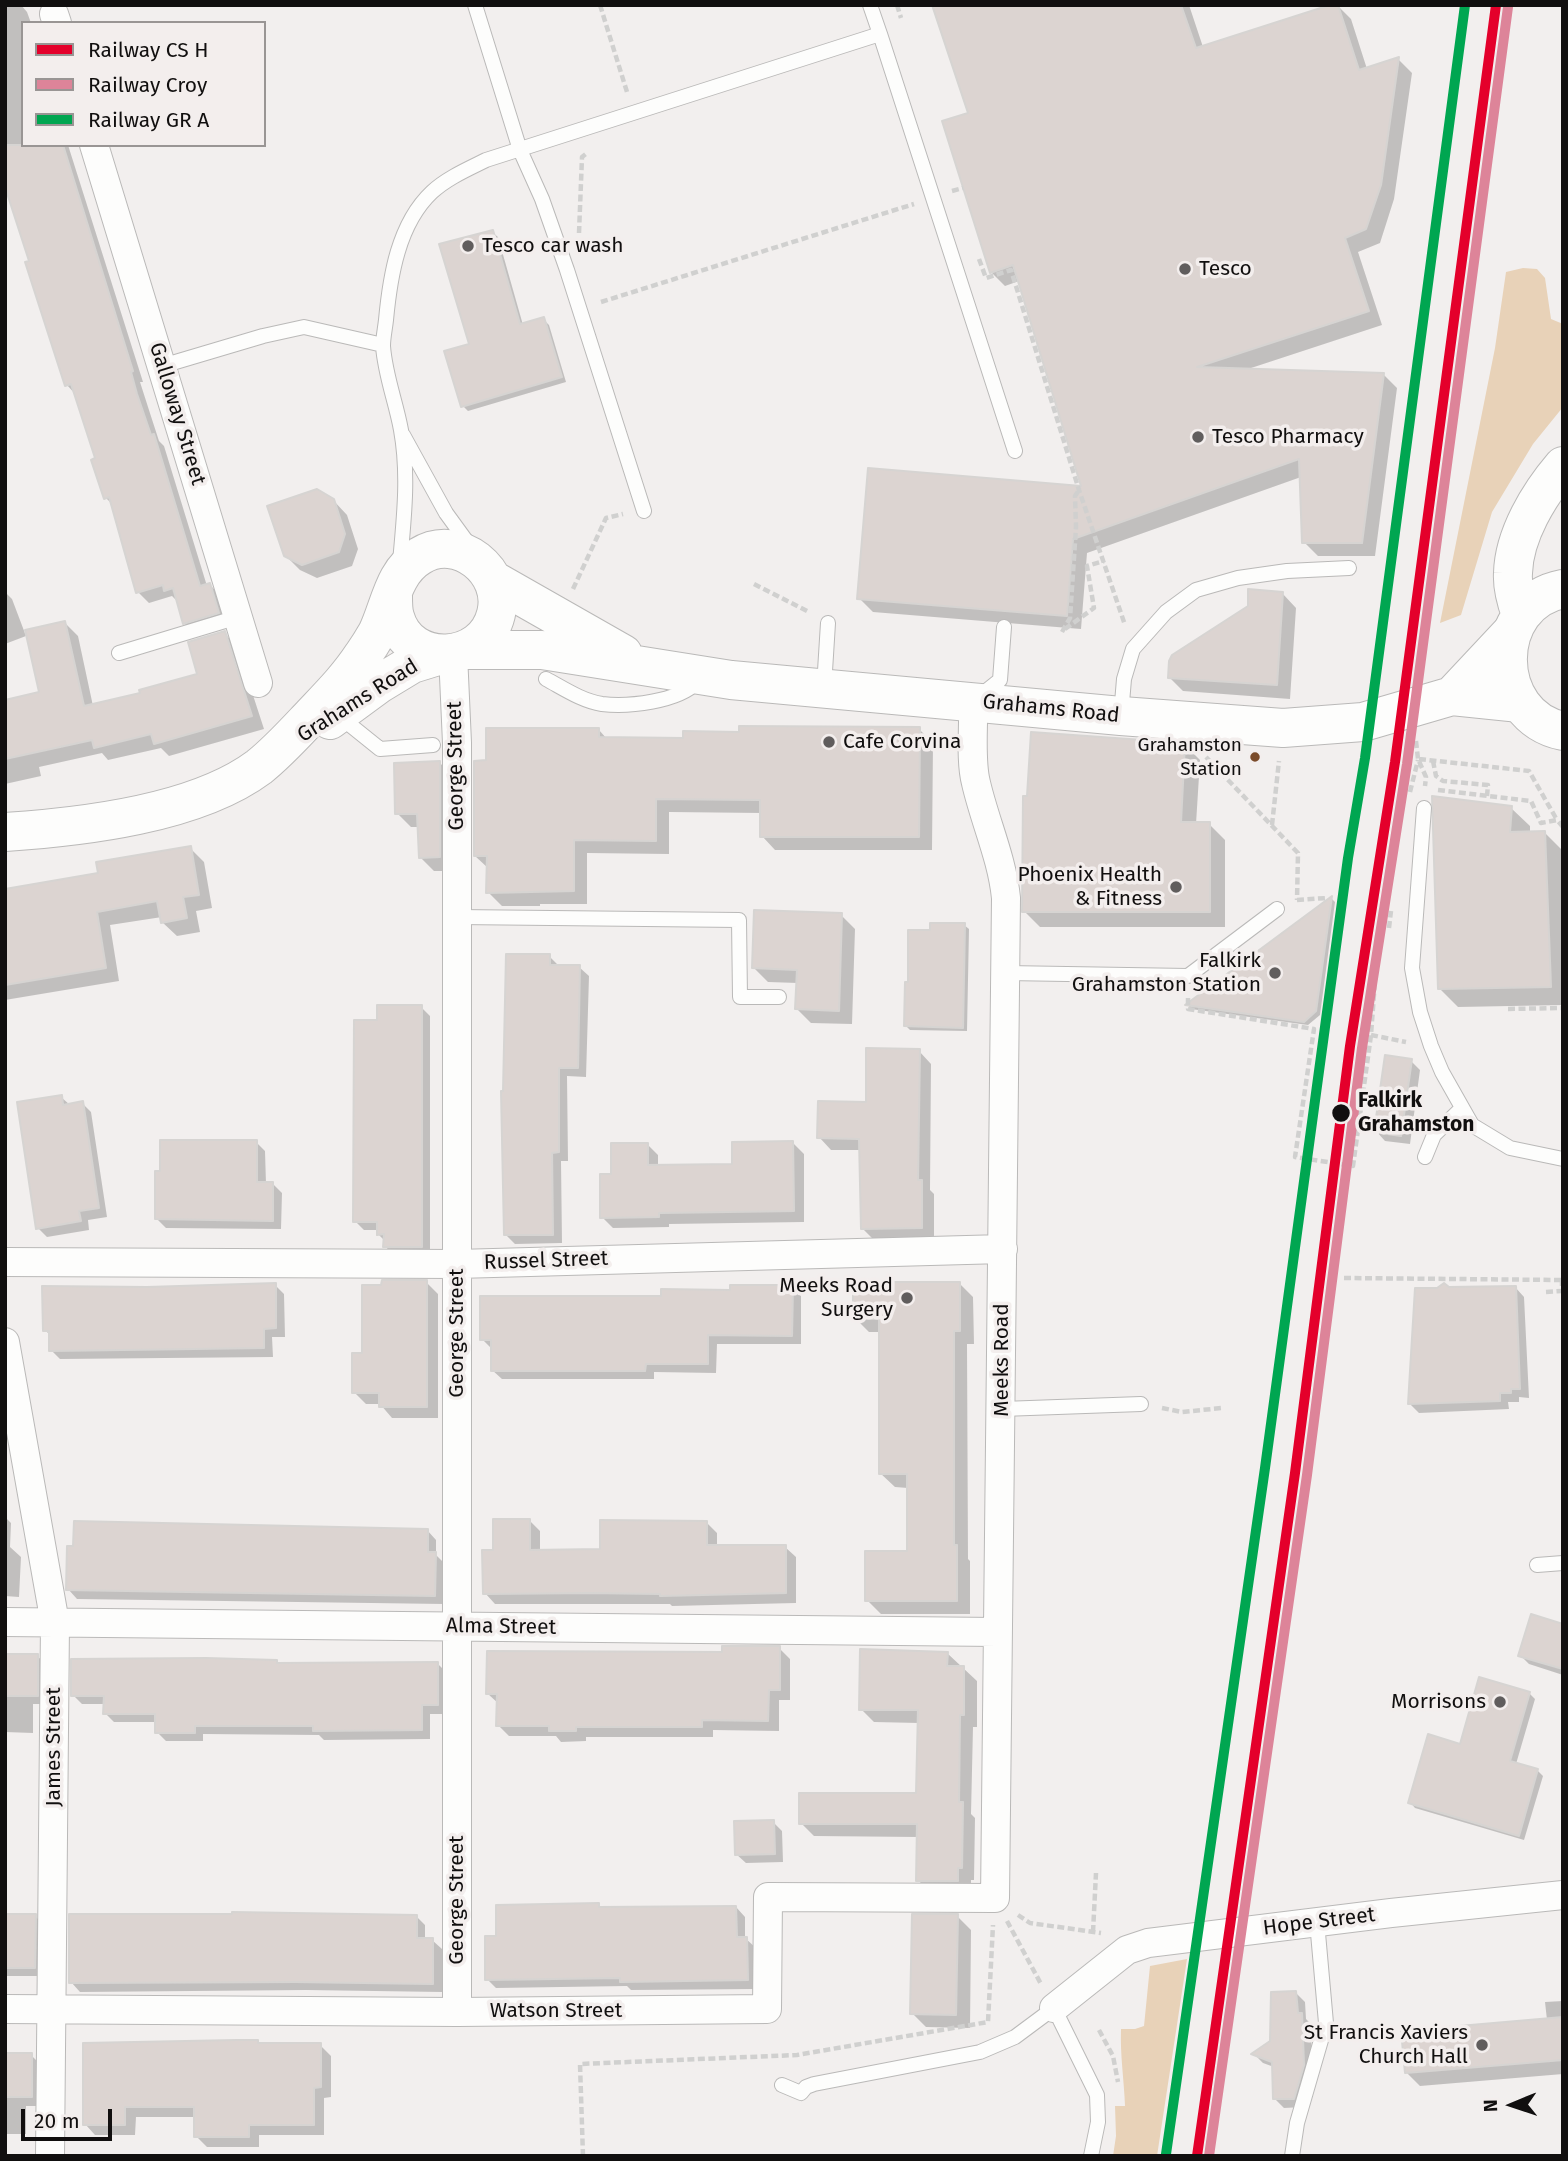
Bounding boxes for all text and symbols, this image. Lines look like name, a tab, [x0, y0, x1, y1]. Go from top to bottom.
legend	[21, 21, 266, 147]
text: Railway CS H	[88, 37, 209, 63]
text: Railway Croy	[88, 72, 207, 98]
text: Railway GR A	[88, 107, 209, 133]
place label: Tesco car wash	[482, 233, 623, 259]
marker: Tesco car wash	[460, 238, 476, 254]
place label: Tesco	[1199, 256, 1252, 282]
marker: Tesco	[1177, 261, 1193, 277]
street label: Galloway Street	[143, 340, 211, 488]
place label: Tesco Pharmacy	[1212, 424, 1364, 450]
marker: Tesco Pharmacy	[1190, 429, 1206, 445]
street label: Grahams Road	[293, 654, 423, 748]
street label: Grahams Road	[981, 689, 1121, 729]
street label: George Street	[442, 701, 470, 831]
place label: Cafe Corvina	[843, 729, 962, 755]
marker: Cafe Corvina	[821, 734, 837, 750]
place label: Grahamston Station	[1138, 735, 1242, 779]
marker: Grahamston Station	[1248, 750, 1262, 764]
place label: Phoenix Health & Fitness	[1017, 862, 1162, 912]
marker: Phoenix Health & Fitness	[1168, 879, 1184, 895]
place label: Falkirk Grahamston Station	[1072, 948, 1261, 998]
marker: Falkirk Grahamston Station	[1267, 965, 1283, 981]
place label: Falkirk Grahamston	[1358, 1088, 1474, 1138]
marker: Falkirk Grahamston	[1330, 1102, 1352, 1124]
street label: Russel Street	[483, 1246, 609, 1276]
street label: George Street	[444, 1268, 470, 1398]
place label: Meeks Road Surgery	[779, 1273, 893, 1323]
marker: Meeks Road Surgery	[899, 1290, 915, 1306]
street label: Meeks Road	[989, 1303, 1015, 1417]
street label: Alma Street	[446, 1613, 556, 1641]
street label: James Street	[41, 1687, 67, 1807]
place label: Morrisons	[1391, 1689, 1486, 1715]
marker: Morrisons	[1492, 1694, 1508, 1710]
street label: George Street	[444, 1835, 470, 1965]
street label: Hope Street	[1261, 1903, 1377, 1941]
street label: Watson Street	[490, 1998, 622, 2024]
place label: St Francis Xaviers Church Hall	[1304, 2020, 1468, 2070]
marker: St Francis Xaviers Church Hall	[1474, 2037, 1490, 2053]
north arrow	[1477, 2070, 1547, 2140]
scale bar	[24, 2094, 116, 2138]
text: N	[1479, 2099, 1502, 2112]
text: 20 m	[34, 2108, 80, 2134]

